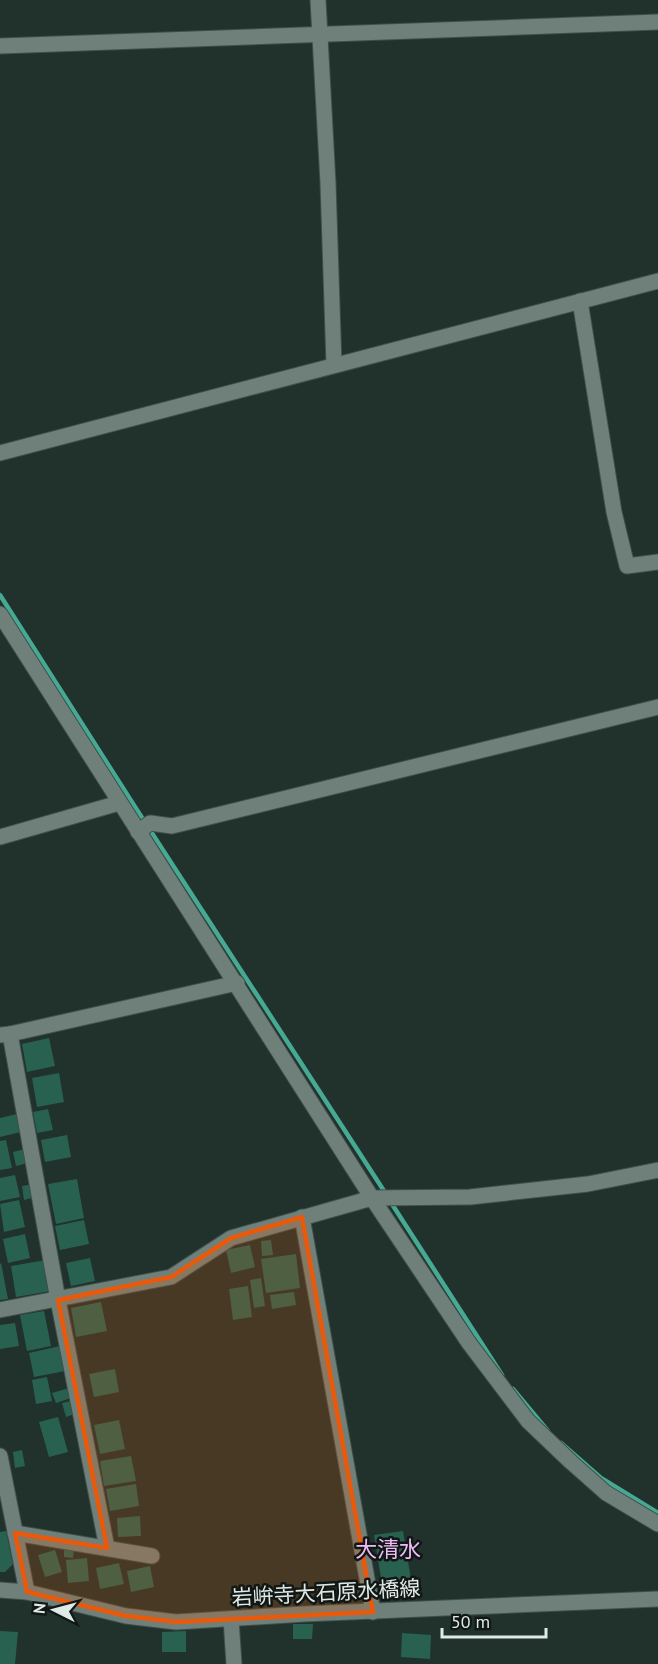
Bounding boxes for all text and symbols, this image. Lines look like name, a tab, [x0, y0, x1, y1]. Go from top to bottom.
district label: 大清水	[355, 1535, 421, 1563]
street label: 岩峅寺大石原水橋線	[231, 1574, 421, 1611]
north arrow	[24, 1580, 84, 1640]
scale bar	[442, 1601, 546, 1639]
text: N	[29, 1602, 50, 1615]
text: 50 m	[451, 1610, 490, 1633]

